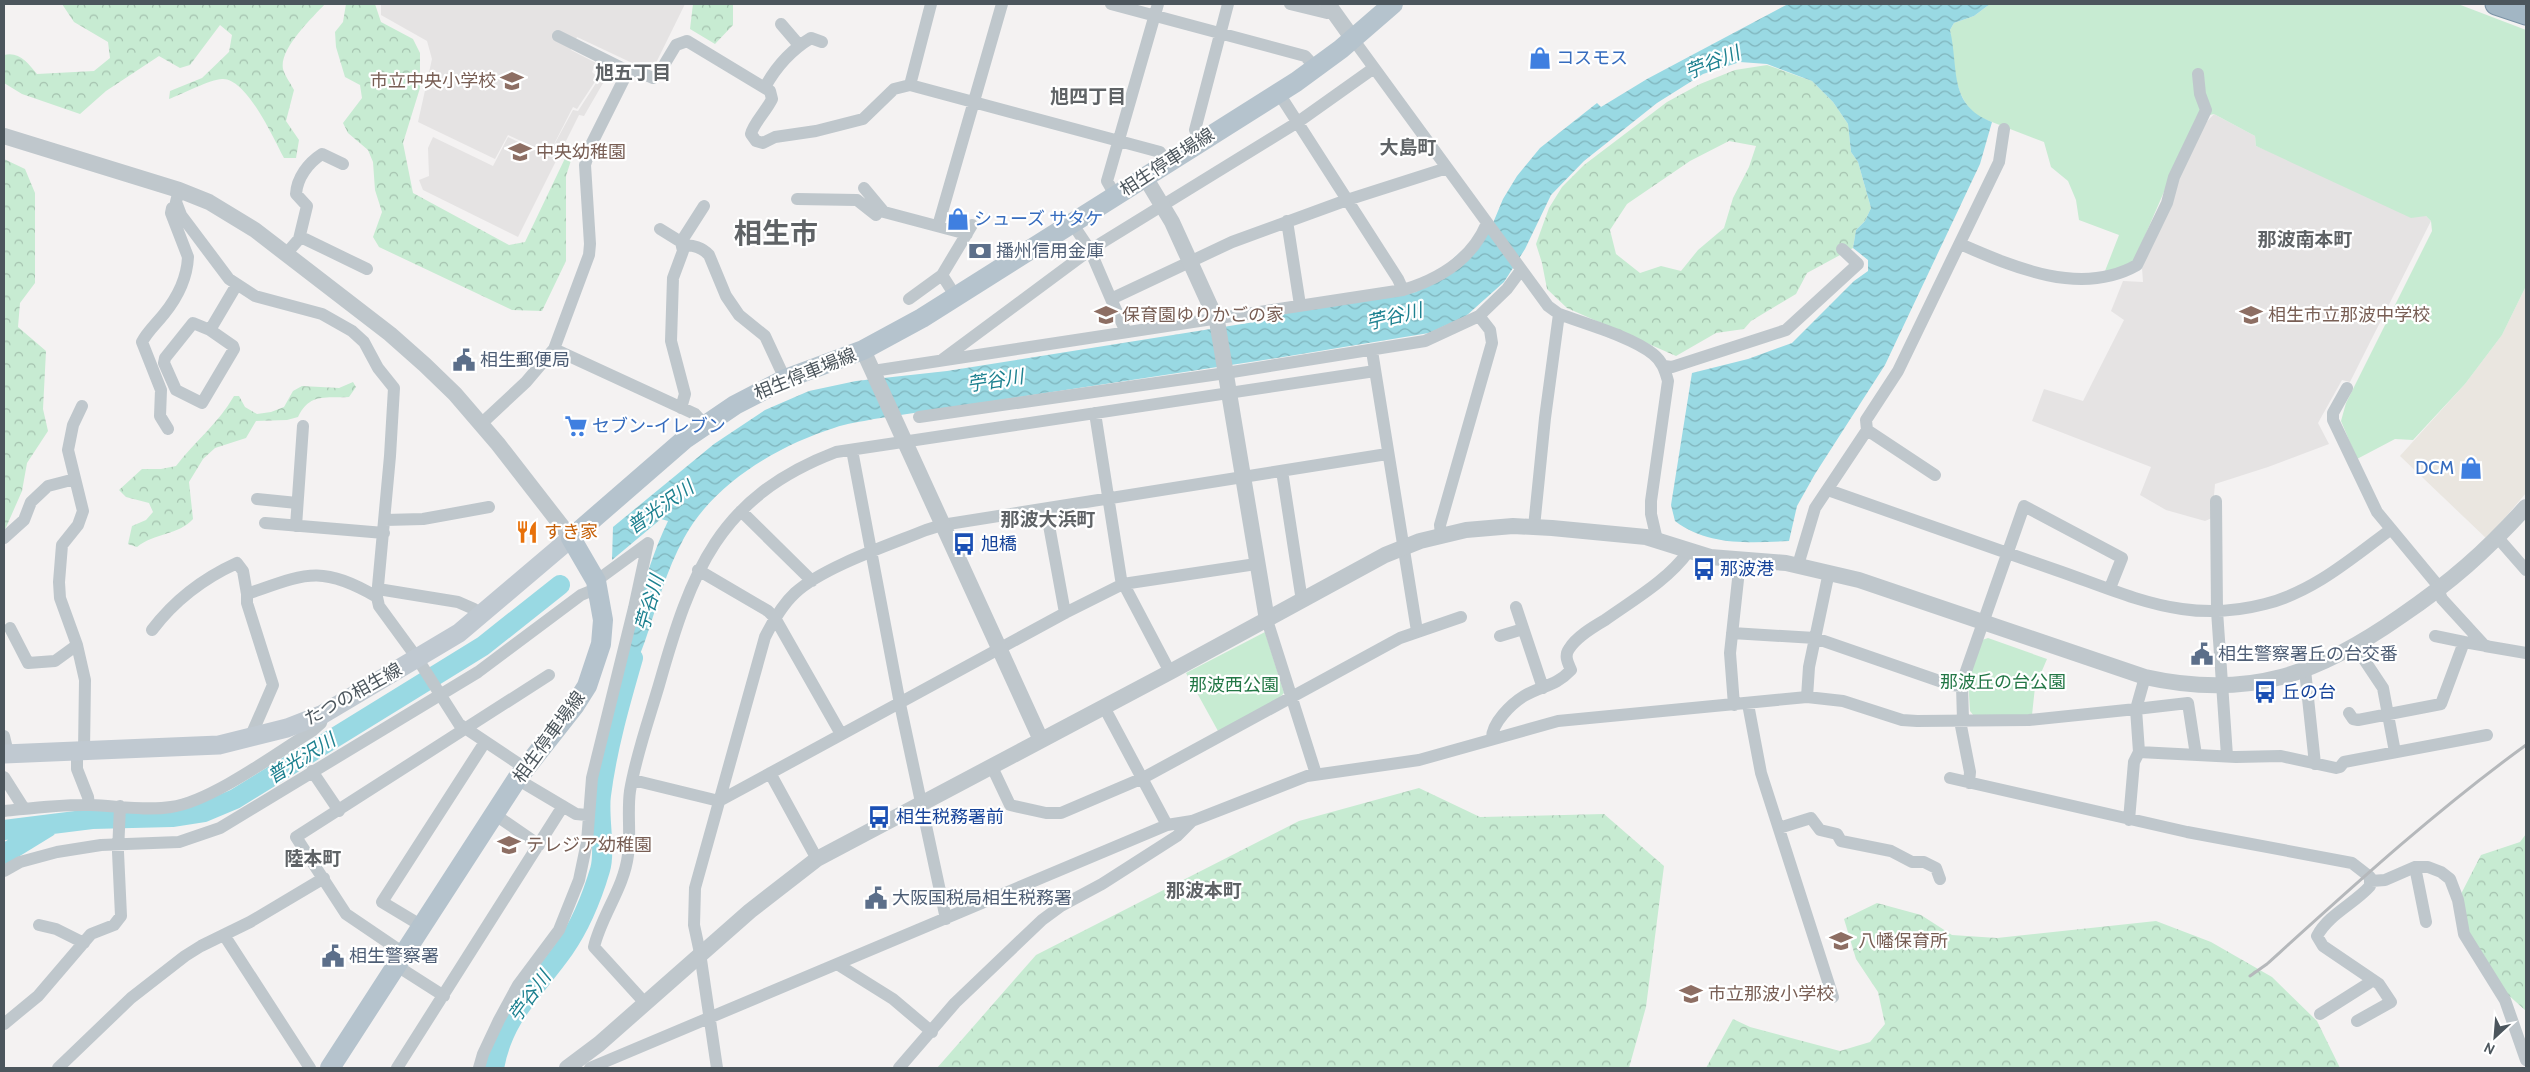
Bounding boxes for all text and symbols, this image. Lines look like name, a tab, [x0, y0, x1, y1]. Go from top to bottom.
water label: 苧谷川	[1681, 40, 1745, 84]
shop icon: コスモス	[1527, 45, 1553, 71]
place label: コスモス	[1556, 47, 1628, 69]
district label: 旭五丁目	[595, 61, 671, 84]
school or university icon: 市立中央小学校	[499, 68, 525, 94]
place label: 市立中央小学校	[370, 70, 496, 92]
district label: 旭四丁目	[1050, 85, 1126, 108]
street label: 相生停車場線	[1116, 123, 1218, 201]
district label: 大島町	[1379, 136, 1437, 159]
school or university icon: 中央幼稚園	[507, 139, 533, 165]
place label: 中央幼稚園	[536, 141, 626, 163]
shop icon: シューズ サタケ	[945, 206, 971, 232]
place label: シューズ サタケ	[974, 208, 1103, 230]
district label: 相生市	[734, 216, 818, 250]
district label: 那波南本町	[2257, 228, 2353, 251]
bank icon: 播州信用金庫	[967, 238, 993, 264]
place label: 播州信用金庫	[996, 240, 1104, 262]
water label: 苧谷川	[1364, 298, 1426, 335]
school or university icon: 保育園ゆりかごの家	[1093, 302, 1119, 328]
school or university icon: 相生市立那波中学校	[2238, 302, 2264, 328]
place label: 保育園ゆりかごの家	[1122, 304, 1284, 326]
place label: 相生市立那波中学校	[2268, 304, 2430, 326]
street label: 相生停車場線	[751, 344, 859, 404]
public building icon: 相生郵便局	[451, 347, 477, 373]
place label: 相生郵便局	[480, 349, 570, 371]
water label: 苧谷川	[965, 364, 1027, 396]
supermarket icon: セブン-イレブン	[563, 413, 589, 439]
place label: セブン-イレブン	[592, 415, 726, 437]
shop icon: DCM	[2458, 455, 2484, 481]
place label: DCM	[2415, 457, 2454, 479]
water label: 普光沢川	[623, 475, 700, 539]
district label: 那波大浜町	[1000, 508, 1096, 531]
restaurant icon: すき家	[514, 519, 540, 545]
place label: すき家	[544, 521, 598, 543]
bus stop icon: 旭橋	[951, 531, 977, 557]
place label: 旭橋	[981, 533, 1017, 555]
bus stop icon: 那波港	[1691, 556, 1717, 582]
place label: 那波港	[1720, 558, 1774, 580]
water label: 苧谷川	[631, 571, 669, 634]
public building icon: 相生警察署丘の台交番	[2189, 641, 2215, 667]
place label: 相生警察署丘の台交番	[2218, 643, 2398, 665]
street label: たつの相生線	[300, 658, 406, 730]
park label: 那波丘の台公園	[1940, 671, 2066, 693]
park label: 那波西公園	[1189, 674, 1279, 696]
bus stop icon: 丘の台	[2252, 679, 2278, 705]
place label: 丘の台	[2282, 681, 2336, 703]
street label: 相生停車場線	[508, 687, 590, 787]
water label: 普光沢川	[263, 727, 341, 788]
bus stop icon: 相生税務署前	[866, 804, 892, 830]
place label: 相生税務署前	[896, 806, 1004, 828]
school or university icon: テレジア幼稚園	[496, 832, 522, 858]
place label: テレジア幼稚園	[526, 834, 652, 856]
district label: 陸本町	[284, 847, 342, 870]
district label: 那波本町	[1166, 879, 1242, 902]
public building icon: 大阪国税局相生税務署	[863, 885, 889, 911]
place label: 大阪国税局相生税務署	[892, 887, 1072, 909]
school or university icon: 八幡保育所	[1828, 928, 1854, 954]
place label: 八幡保育所	[1858, 930, 1948, 952]
public building icon: 相生警察署	[320, 943, 346, 969]
place label: 相生警察署	[349, 945, 439, 967]
water label: 苧谷川	[503, 965, 557, 1026]
school or university icon: 市立那波小学校	[1678, 981, 1704, 1007]
place label: 市立那波小学校	[1708, 983, 1834, 1005]
north arrow	[2470, 1012, 2520, 1062]
text: N	[2481, 1038, 2498, 1059]

